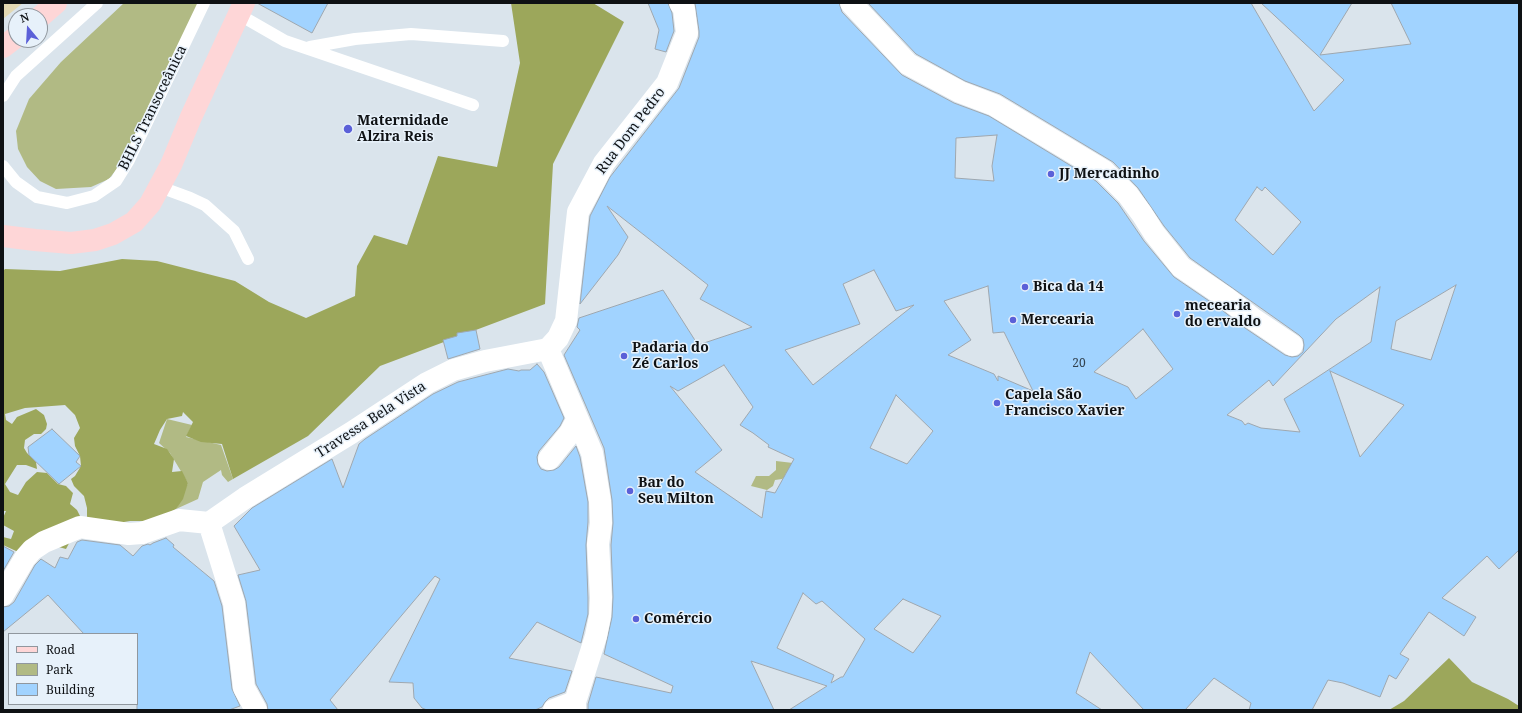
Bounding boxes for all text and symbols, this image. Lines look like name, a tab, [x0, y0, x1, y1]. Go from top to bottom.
north arrow	[8, 8, 48, 48]
text: N	[18, 9, 31, 26]
street label: BHLS Transoceânica	[115, 43, 191, 173]
street label: Rua Dom Pedro	[593, 84, 669, 178]
place label: Maternidade Alzira Reis	[357, 113, 449, 146]
marker: Maternidade Alzira Reis	[342, 123, 354, 135]
place label: JJ Mercadinho	[1059, 166, 1159, 182]
marker: JJ Mercadinho	[1046, 169, 1056, 179]
place label: Bica da 14	[1033, 279, 1104, 295]
marker: Bica da 14	[1020, 282, 1030, 292]
place label: mecearia do ervaldo	[1185, 298, 1261, 330]
marker: mecearia do ervaldo	[1172, 309, 1182, 319]
place label: Mercearia	[1021, 312, 1094, 328]
marker: Mercearia	[1008, 315, 1018, 325]
place label: Padaria do Zé Carlos	[632, 340, 709, 372]
marker: Padaria do Zé Carlos	[619, 351, 629, 361]
house number: 20	[1072, 357, 1086, 371]
street label: Travessa Bela Vista	[313, 378, 429, 462]
place label: Capela São Francisco Xavier	[1005, 387, 1125, 420]
marker: Capela São Francisco Xavier	[992, 398, 1002, 408]
place label: Bar do Seu Milton	[638, 475, 714, 508]
marker: Bar do Seu Milton	[625, 486, 635, 496]
place label: Comércio	[644, 611, 712, 627]
marker: Comércio	[631, 614, 641, 624]
legend	[8, 633, 138, 705]
text: Road	[46, 641, 75, 658]
text: Park	[46, 661, 73, 678]
text: Building	[46, 681, 94, 698]

